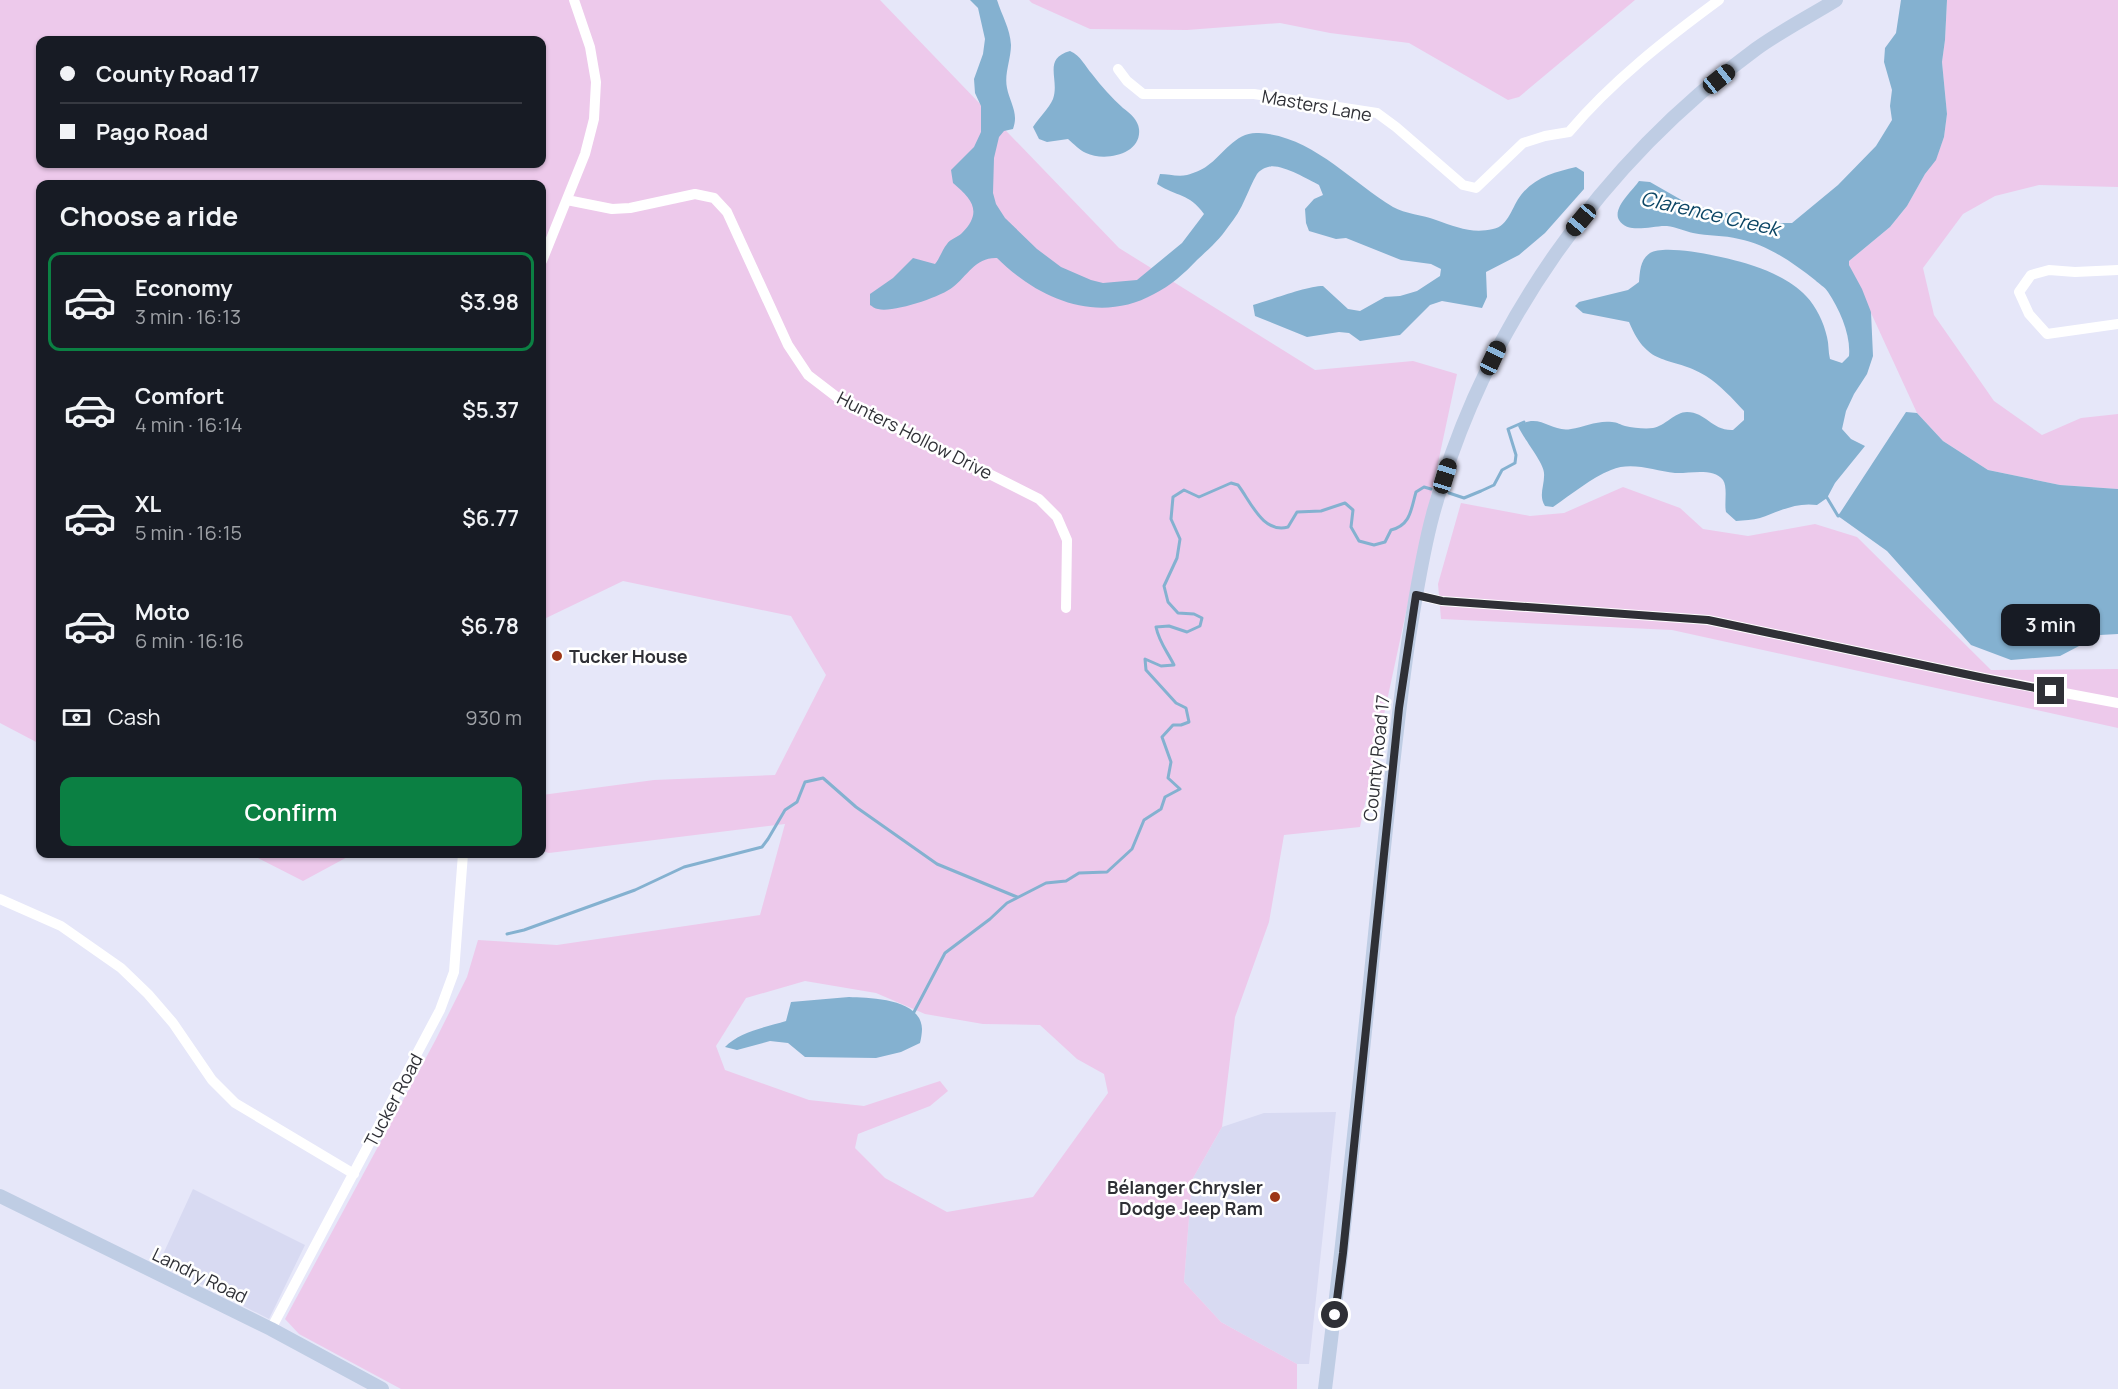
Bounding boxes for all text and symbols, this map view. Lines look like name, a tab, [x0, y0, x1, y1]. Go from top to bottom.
text: County Road 17	[96, 59, 259, 89]
car	[1699, 61, 1739, 97]
street label: Masters Lane	[1260, 84, 1374, 126]
text: Pago Road	[96, 117, 208, 147]
water label: Clarence Creek	[1638, 184, 1785, 243]
text: Choose a ride	[60, 197, 238, 234]
car	[1563, 200, 1599, 240]
text: Economy	[135, 273, 233, 303]
icon: car	[63, 275, 117, 329]
text: $3.98	[460, 287, 519, 317]
text: 3 min · 16:13	[135, 303, 241, 330]
car	[1477, 338, 1509, 378]
text: Comfort	[135, 381, 224, 411]
icon: car	[63, 383, 117, 437]
street label: Hunters Hollow Drive	[833, 385, 997, 485]
text: $5.37	[462, 395, 519, 425]
text: 4 min · 16:14	[135, 411, 243, 438]
car	[1431, 456, 1459, 496]
text: XL	[135, 489, 161, 519]
icon: car	[63, 491, 117, 545]
text: $6.77	[462, 503, 519, 533]
text: 5 min · 16:15	[135, 519, 242, 546]
text: Moto	[135, 597, 190, 627]
icon: car	[63, 599, 117, 653]
callout: 3 min	[2002, 604, 2100, 646]
text: $6.78	[461, 611, 519, 641]
text: 3 min	[2025, 611, 2076, 638]
text: 6 min · 16:16	[135, 627, 244, 654]
place label: Tucker House	[569, 644, 688, 668]
marker: Tucker House	[550, 649, 564, 663]
route end	[2037, 677, 2064, 704]
street label: County Road 17	[1357, 693, 1395, 823]
icon: cash	[60, 701, 93, 734]
text: Cash	[108, 702, 161, 732]
text: 930 m	[465, 704, 522, 731]
button: Confirm	[60, 777, 522, 846]
street label: Tucker Road	[358, 1049, 428, 1151]
place label: Bélanger Chrysler Dodge Jeep Ram	[1107, 1175, 1263, 1220]
marker: Bélanger Chrysler Dodge Jeep Ram	[1268, 1190, 1282, 1204]
street label: Landry Road	[149, 1242, 251, 1308]
route start	[1321, 1301, 1348, 1328]

